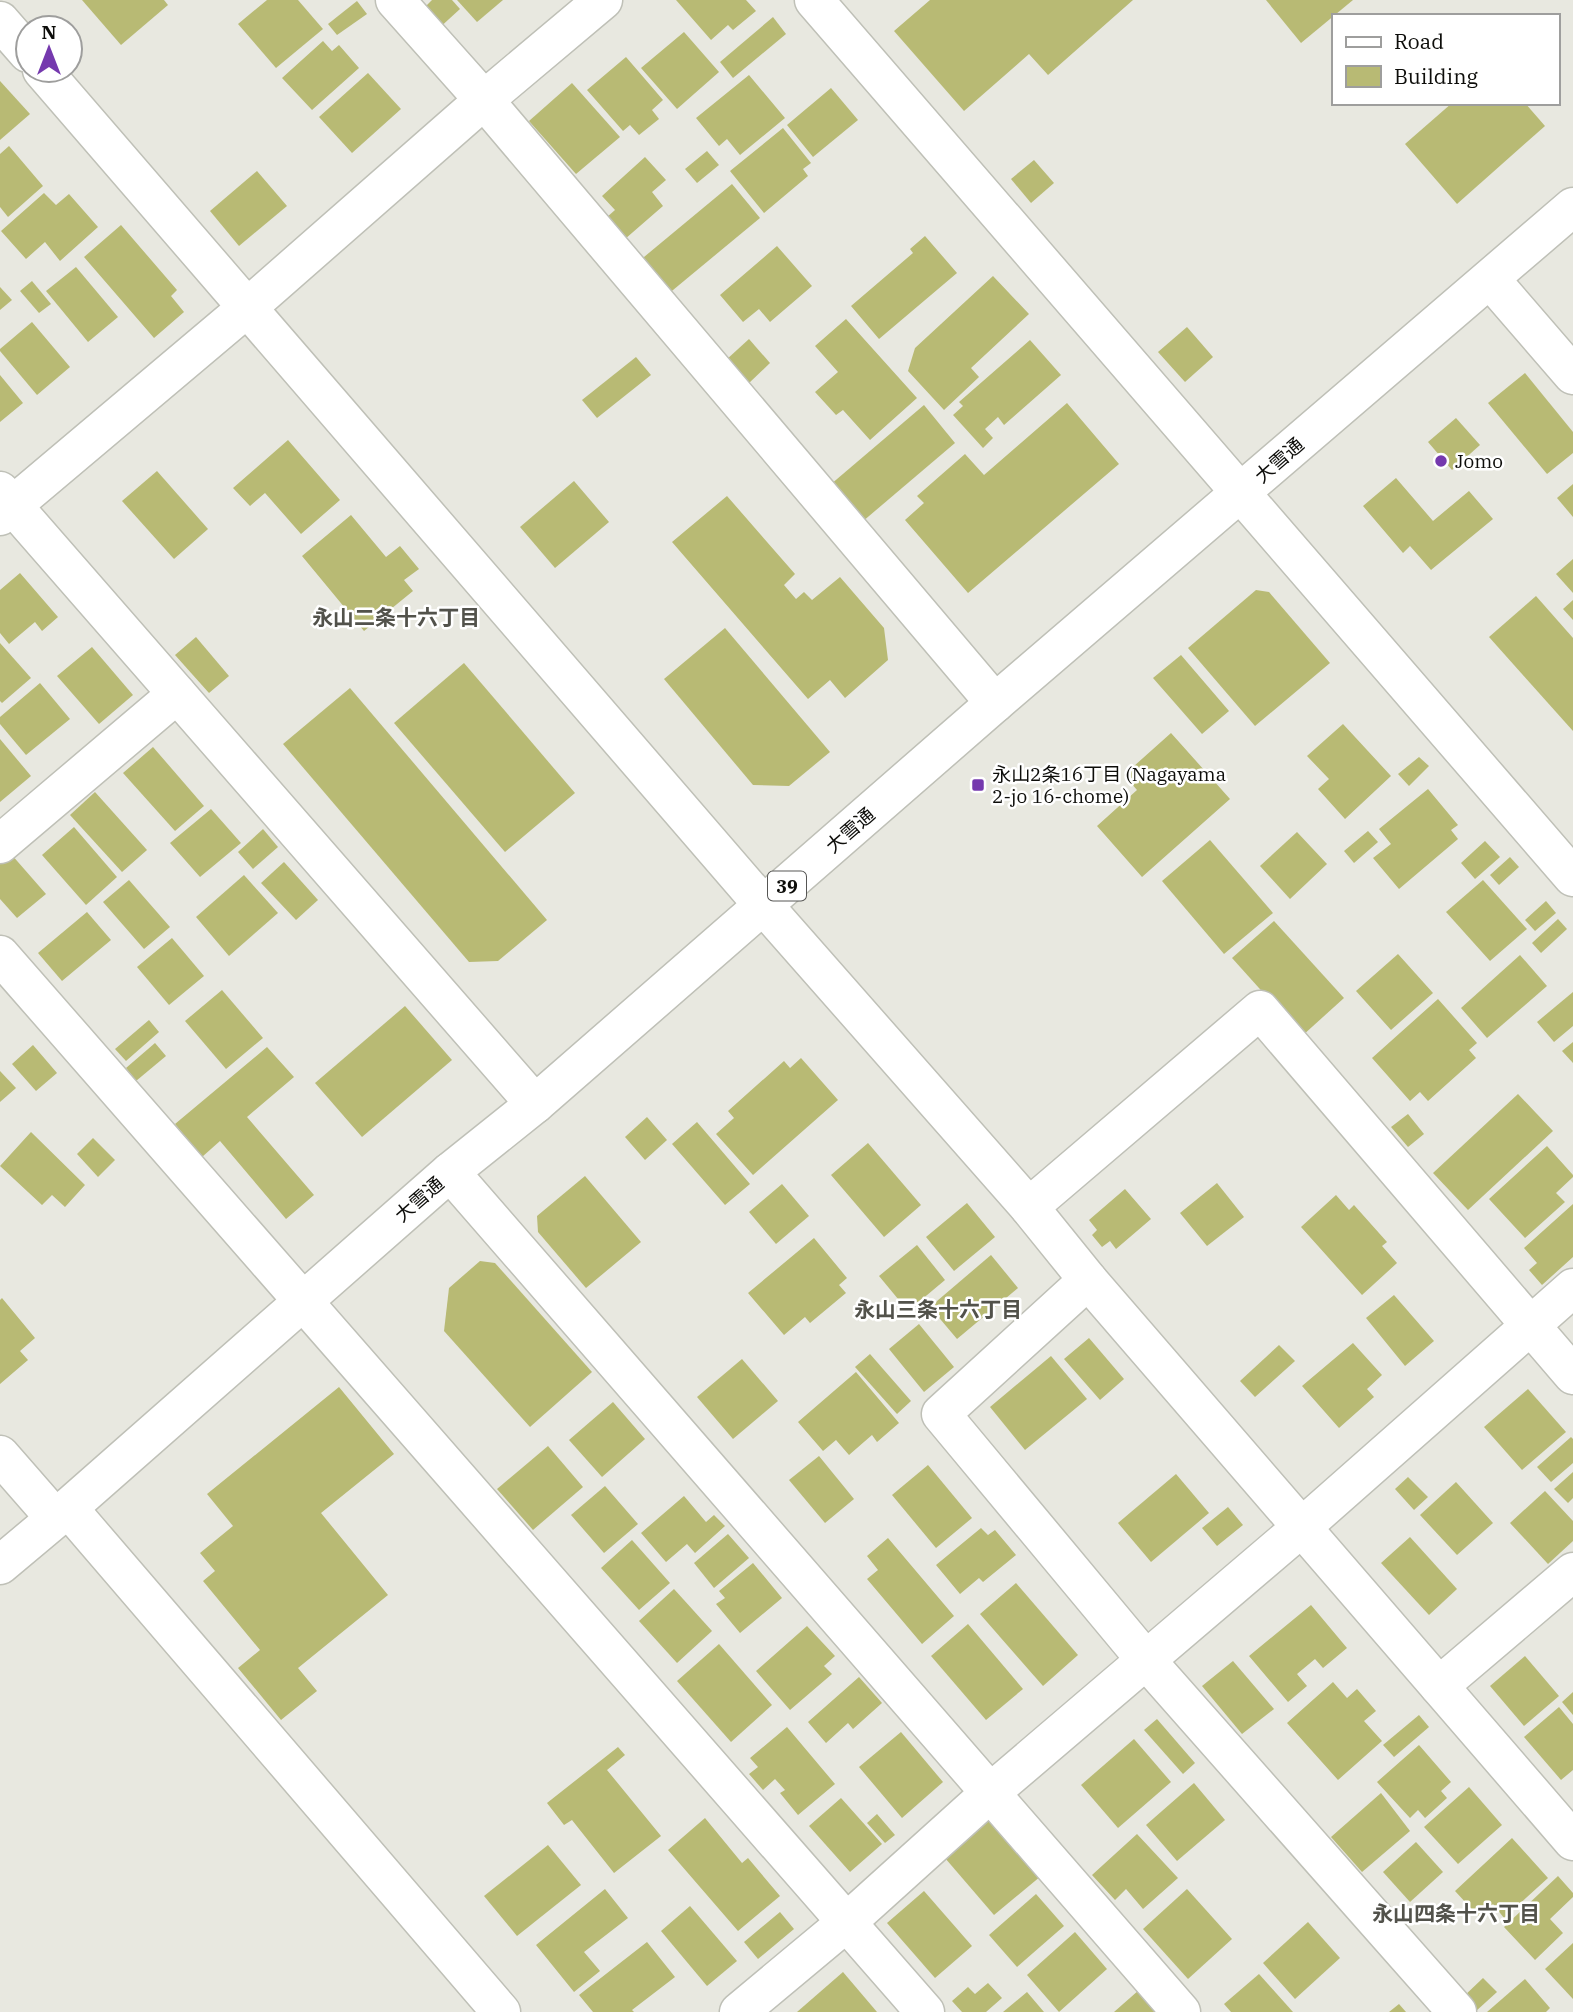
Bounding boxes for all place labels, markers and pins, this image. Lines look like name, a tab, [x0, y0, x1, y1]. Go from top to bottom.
place label: Jomo	[1455, 449, 1503, 473]
marker: Jomo	[1433, 453, 1449, 469]
place label: 永山2条16丁目 (Nagayama 2-jo 16-chome)	[992, 762, 1226, 808]
marker: 永山2条16丁目 (Nagayama 2-jo 16-chome)	[970, 777, 986, 793]

